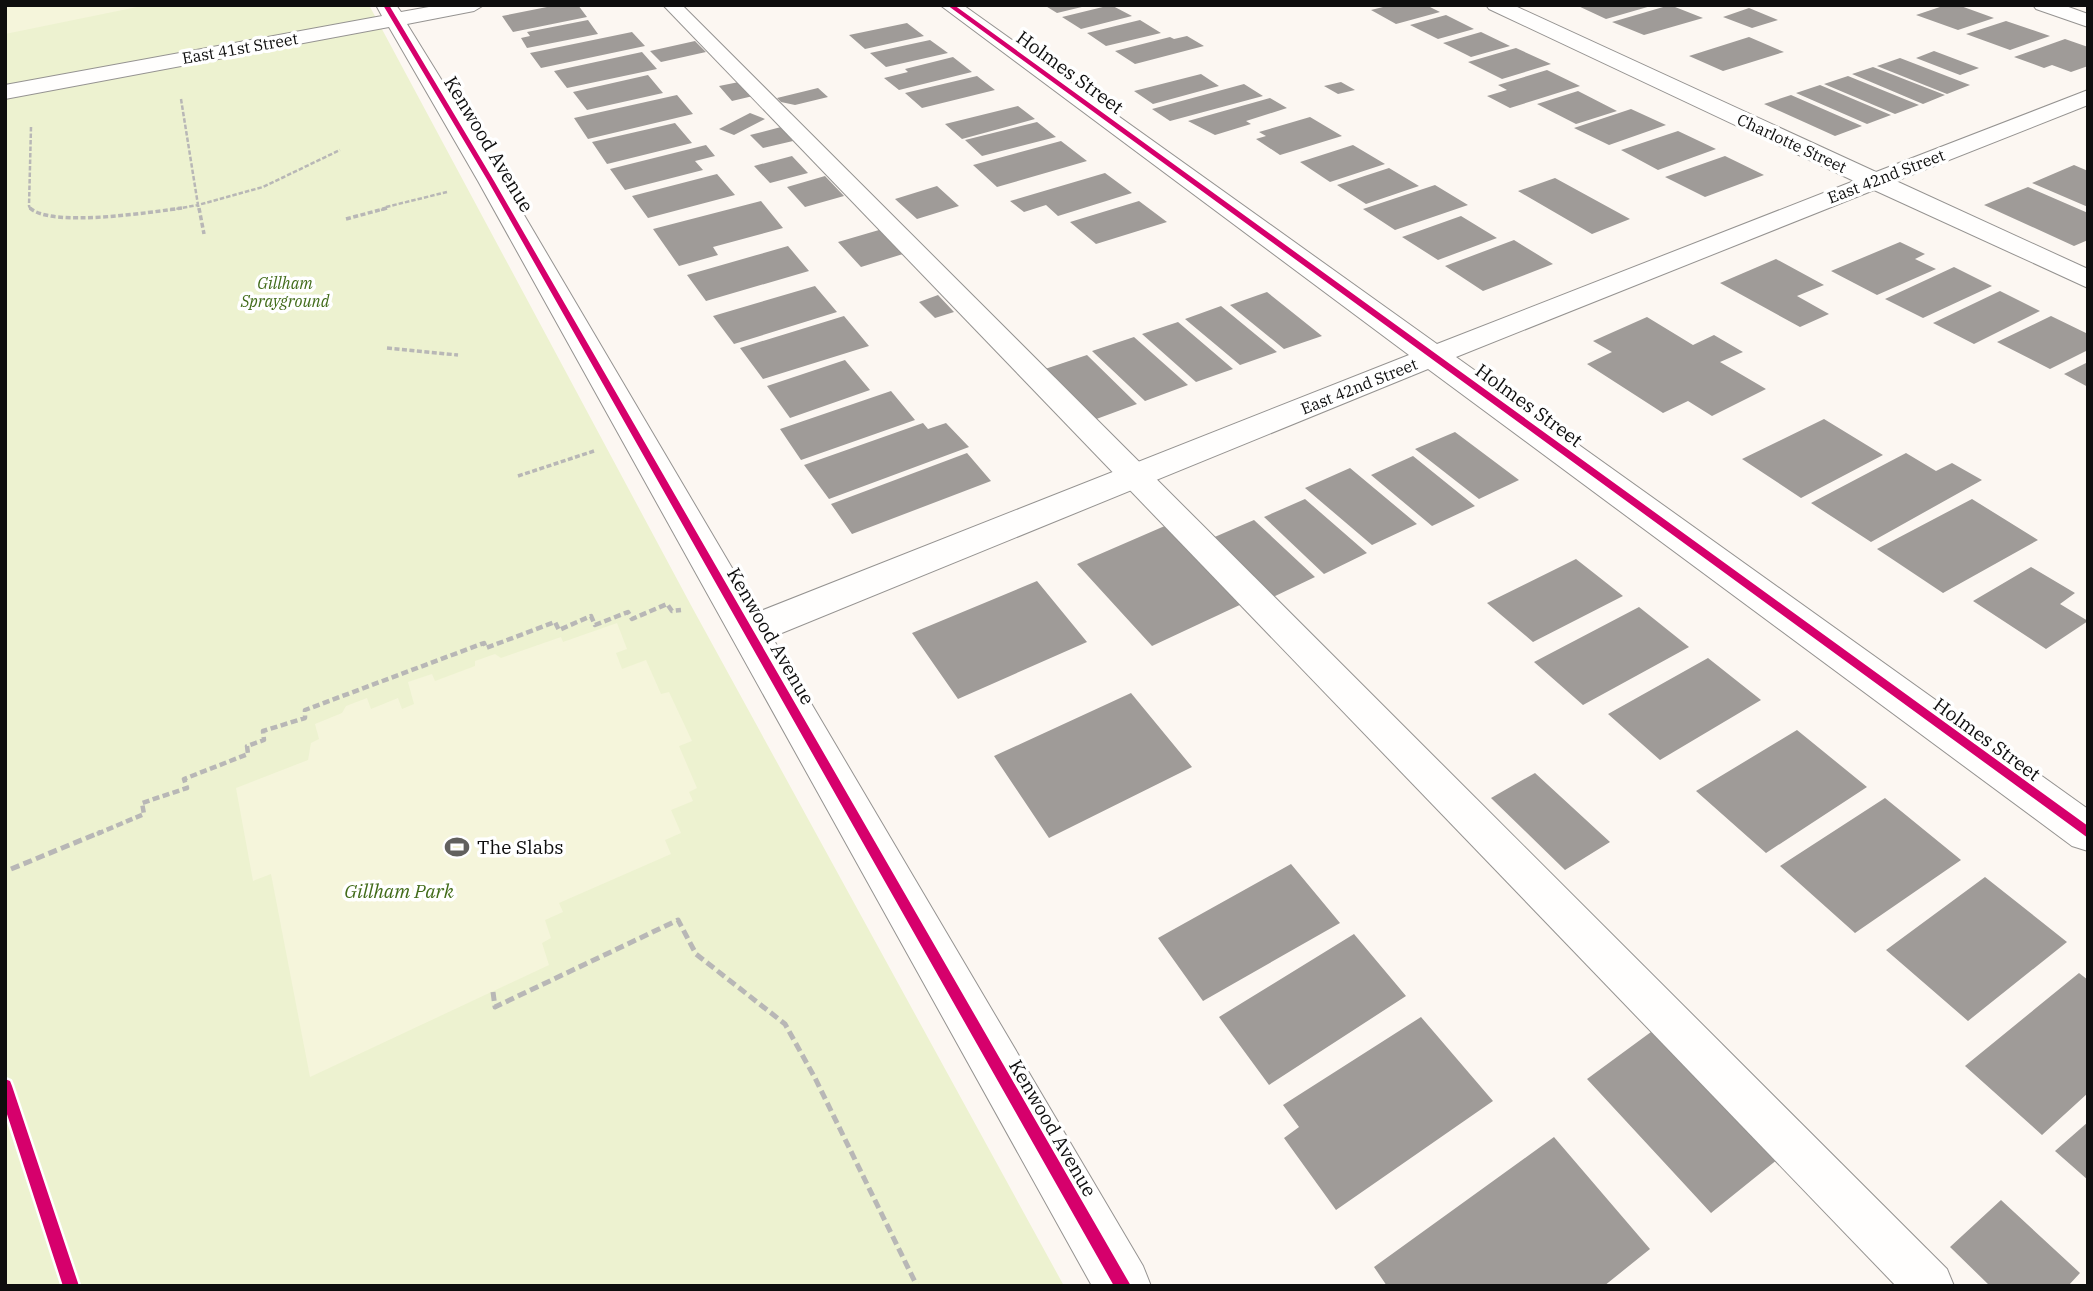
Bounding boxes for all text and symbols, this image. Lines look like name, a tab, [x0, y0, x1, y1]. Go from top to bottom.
street label: Holmes Street	[1012, 25, 1129, 119]
street label: East 41st Street	[181, 28, 300, 68]
street label: Kenwood Avenue	[439, 72, 539, 216]
street label: Charlotte Street	[1734, 109, 1850, 177]
street label: East 42nd Street	[1825, 144, 1948, 208]
park label: Gillham Sprayground	[240, 273, 330, 311]
street label: East 42nd Street	[1298, 353, 1420, 418]
street label: Holmes Street	[1471, 358, 1588, 452]
street label: Kenwood Avenue	[722, 563, 820, 709]
street label: Holmes Street	[1929, 692, 2046, 786]
sports icon: The Slabs	[443, 833, 471, 861]
place label: The Slabs	[477, 835, 564, 859]
park label: Gillham Park	[344, 879, 455, 903]
street label: Kenwood Avenue	[1004, 1055, 1102, 1201]

